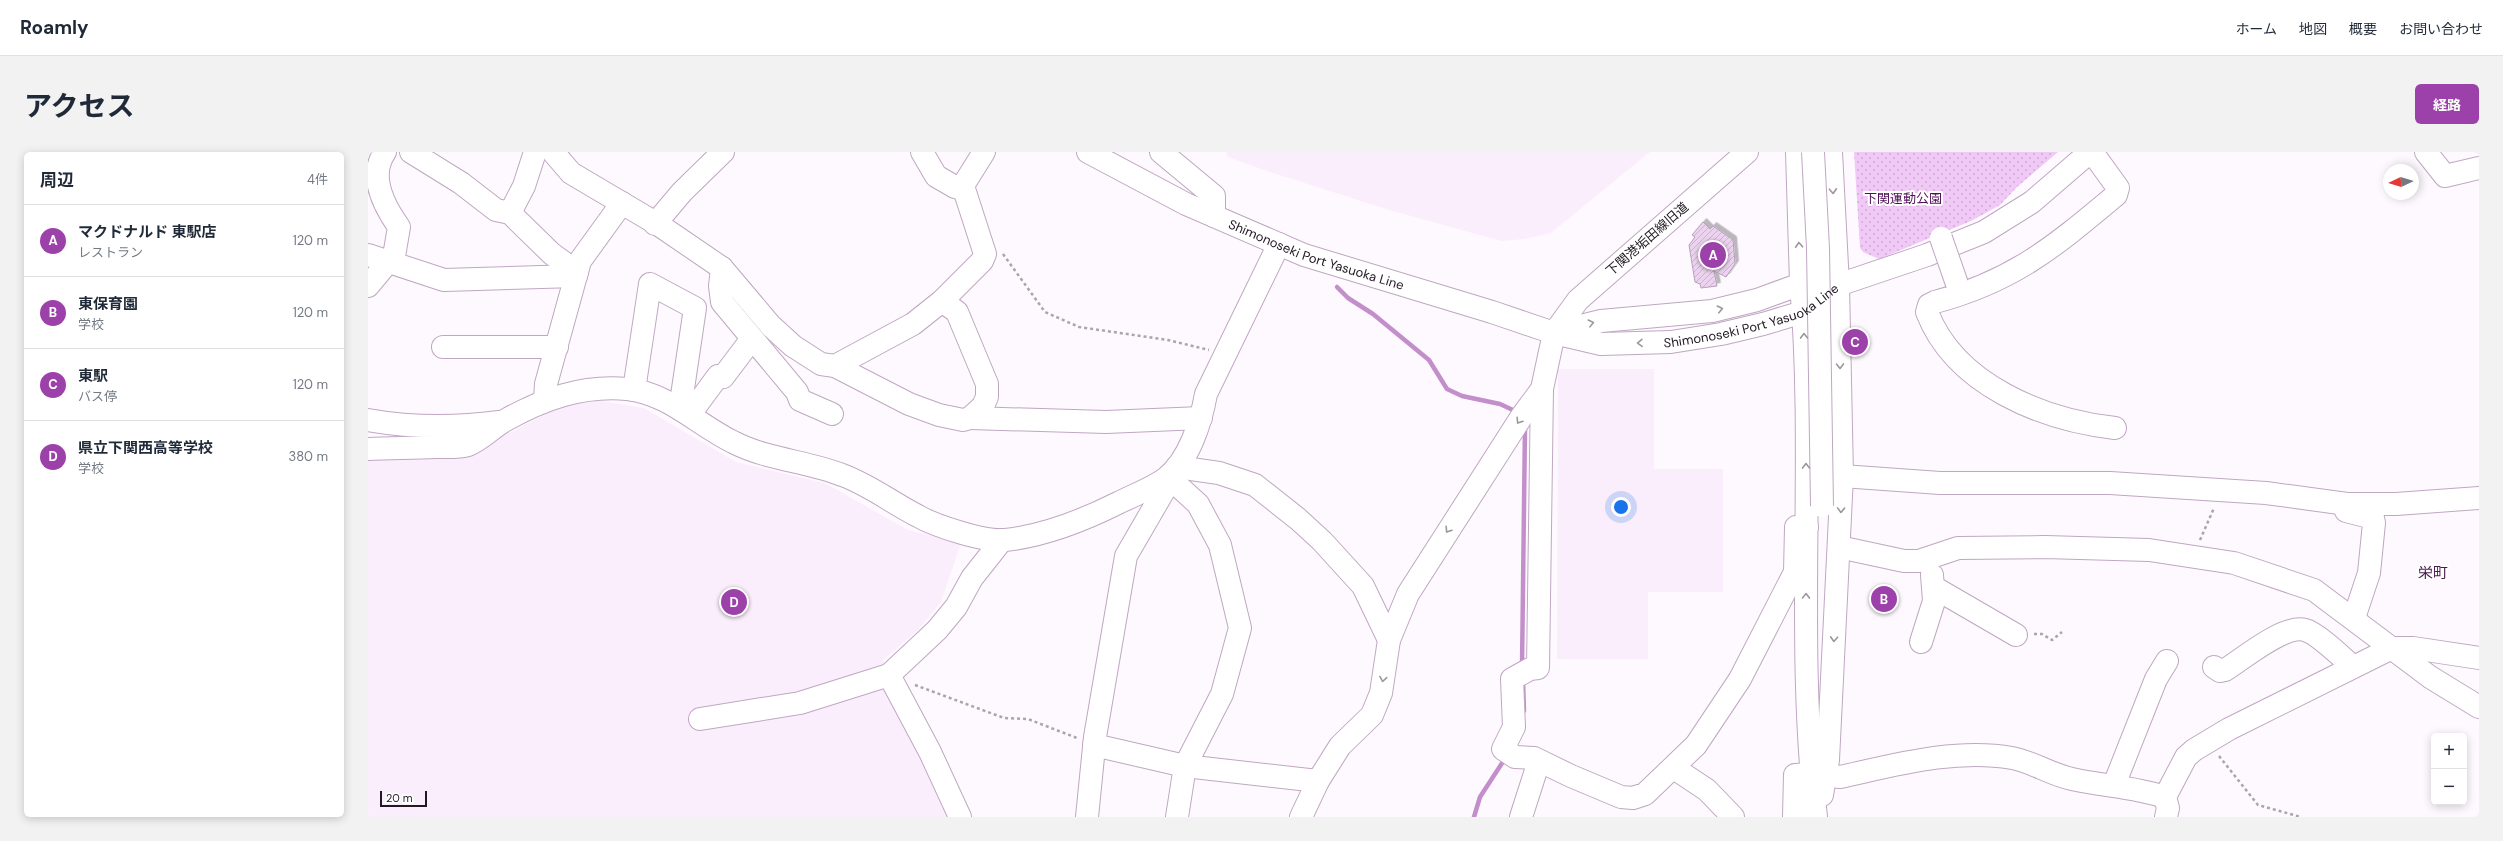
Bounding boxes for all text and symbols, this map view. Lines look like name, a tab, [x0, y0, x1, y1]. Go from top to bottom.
text: Roamly	[20, 15, 89, 40]
text: ホーム	[2235, 20, 2277, 38]
text: 地図	[2299, 20, 2327, 38]
text: 概要	[2349, 20, 2377, 38]
text: お問い合わせ	[2399, 20, 2483, 38]
button: 経路	[2415, 84, 2479, 124]
text: アクセス	[24, 88, 135, 125]
north arrow	[2383, 164, 2419, 200]
text: 周辺	[40, 169, 74, 191]
text: 4件	[307, 171, 328, 188]
one-way arrow	[1829, 188, 1837, 194]
park label: 下関運動公園	[1864, 190, 1942, 207]
street label: 下関港垢田線旧道	[1602, 198, 1692, 280]
street label: Shimonoseki Port Yasuoka Line	[1226, 215, 1406, 293]
text: マクドナルド 東駅店	[78, 222, 217, 242]
text: A	[48, 232, 58, 249]
text: 120 m	[293, 232, 328, 249]
pin: A	[1700, 240, 1726, 270]
one-way arrow	[1794, 242, 1803, 248]
text: レストラン	[78, 244, 143, 261]
street label: Shimonoseki Port Yasuoka Line	[1663, 279, 1842, 351]
text: 東保育園	[78, 294, 138, 314]
text: B	[49, 304, 57, 321]
text: 120 m	[293, 304, 328, 321]
one-way arrow	[1717, 305, 1724, 314]
text: 学校	[78, 316, 104, 333]
one-way arrow	[1588, 319, 1595, 328]
pin: C	[1842, 327, 1868, 357]
one-way arrow	[1800, 333, 1808, 339]
one-way arrow	[1637, 339, 1643, 347]
one-way arrow	[1835, 363, 1844, 369]
text: 東駅	[78, 366, 108, 386]
text: C	[48, 376, 58, 393]
text: 120 m	[293, 376, 328, 393]
text: バス停	[78, 388, 117, 405]
one-way arrow	[1516, 417, 1524, 424]
text: 県立下関西高等学校	[78, 438, 213, 458]
text: D	[48, 448, 58, 465]
text: 380 m	[288, 448, 328, 465]
text: 学校	[78, 460, 104, 477]
one-way arrow	[1802, 463, 1810, 469]
your location	[1611, 497, 1631, 517]
one-way arrow	[1837, 507, 1845, 513]
one-way arrow	[1445, 526, 1453, 533]
district label: 栄町	[2418, 563, 2448, 583]
pin: B	[1871, 584, 1897, 614]
pin: D	[721, 587, 747, 617]
one-way arrow	[1802, 593, 1810, 599]
one-way arrow	[1830, 636, 1839, 642]
one-way arrow	[1379, 676, 1388, 682]
map controls	[2431, 733, 2467, 805]
button: +	[2431, 733, 2467, 769]
button: −	[2431, 769, 2467, 805]
scale bar	[380, 789, 427, 808]
text: 20 m	[386, 791, 412, 805]

